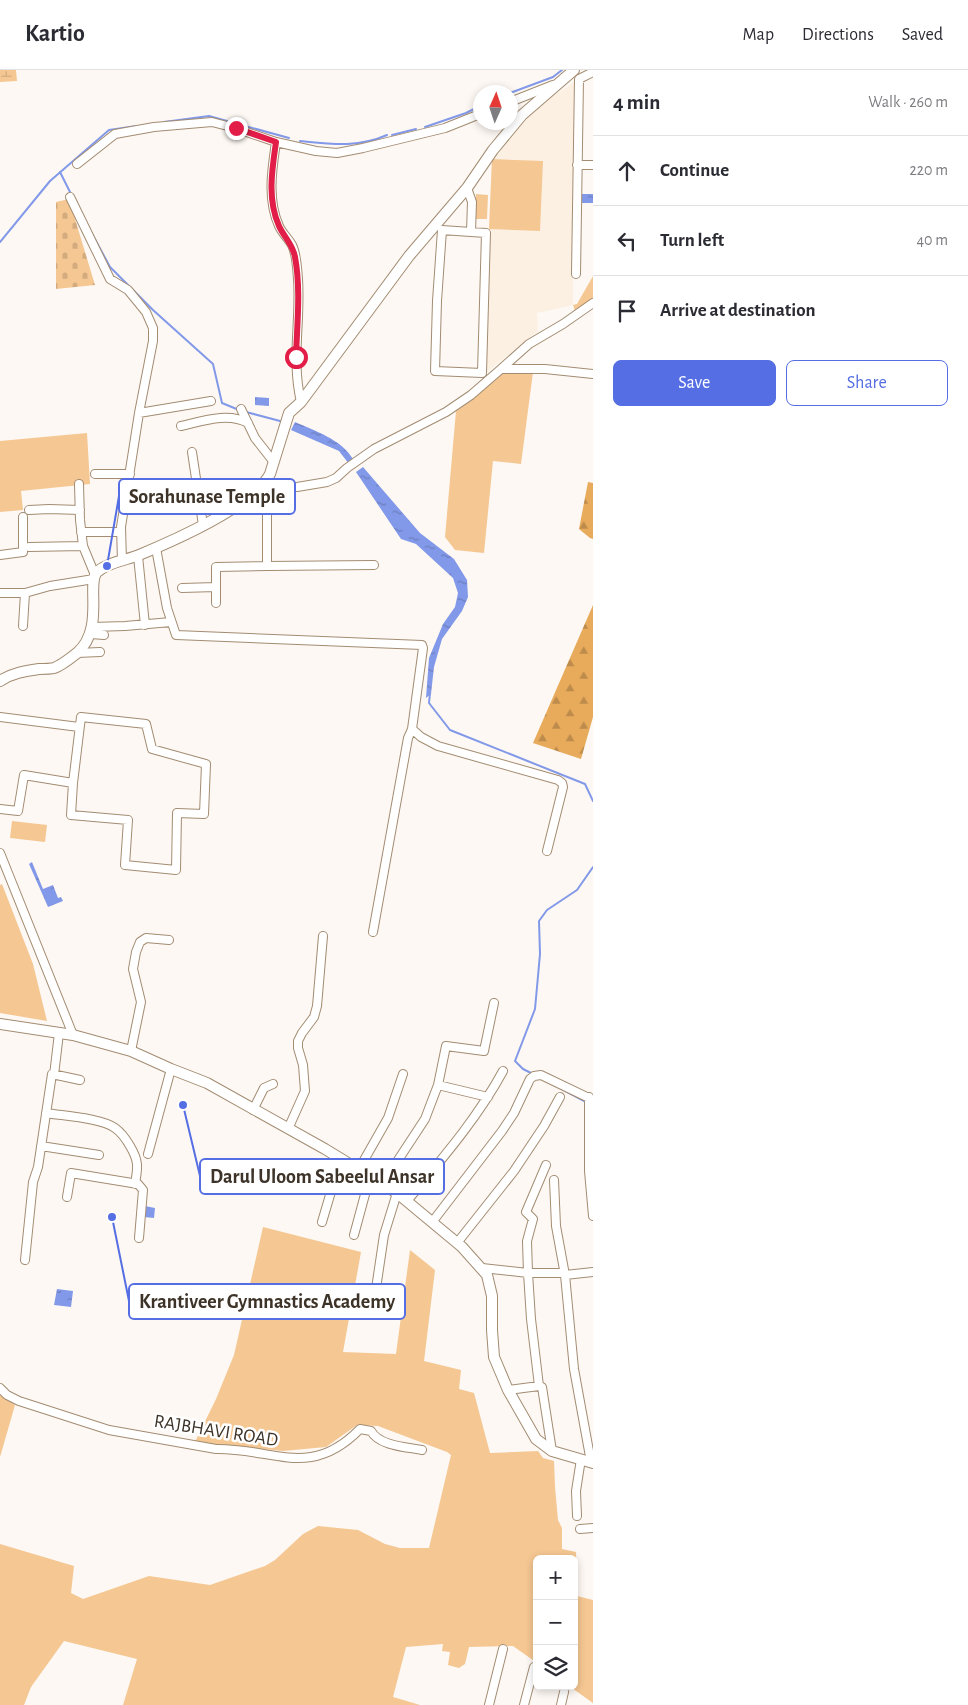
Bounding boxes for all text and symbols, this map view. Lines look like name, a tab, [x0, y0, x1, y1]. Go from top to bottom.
text: Kartio	[25, 22, 85, 46]
text: Map	[743, 26, 774, 44]
text: Directions	[802, 26, 874, 44]
text: Saved	[902, 26, 943, 44]
north arrow	[473, 85, 518, 130]
text: 4 min	[613, 92, 660, 113]
text: Walk · 260 m	[868, 94, 948, 110]
route end	[225, 117, 248, 140]
icon: ahead	[613, 157, 641, 185]
text: Continue	[660, 161, 729, 180]
text: 220 m	[910, 162, 948, 178]
icon: left	[613, 227, 641, 255]
text: Turn left	[660, 231, 724, 250]
text: 40 m	[916, 232, 948, 248]
icon: arrive	[613, 297, 641, 325]
text: Arrive at destination	[660, 301, 816, 320]
route start	[285, 346, 308, 369]
button: Save	[613, 360, 776, 406]
button: Share	[786, 360, 948, 406]
callout: Sorahunase Temple	[119, 479, 295, 514]
text: Sorahunase Temple	[129, 487, 285, 507]
callout: Darul Uloom Sabeelul Ansar	[200, 1159, 444, 1194]
text: Darul Uloom Sabeelul Ansar	[210, 1167, 434, 1187]
callout: Krantiveer Gymnastics Academy	[129, 1284, 405, 1319]
text: Krantiveer Gymnastics Academy	[139, 1292, 395, 1312]
street label: RAJBHAVI ROAD	[153, 1412, 279, 1450]
map controls	[533, 1555, 578, 1690]
button: +	[533, 1555, 578, 1600]
button: −	[533, 1600, 578, 1645]
button: layers	[533, 1645, 578, 1690]

